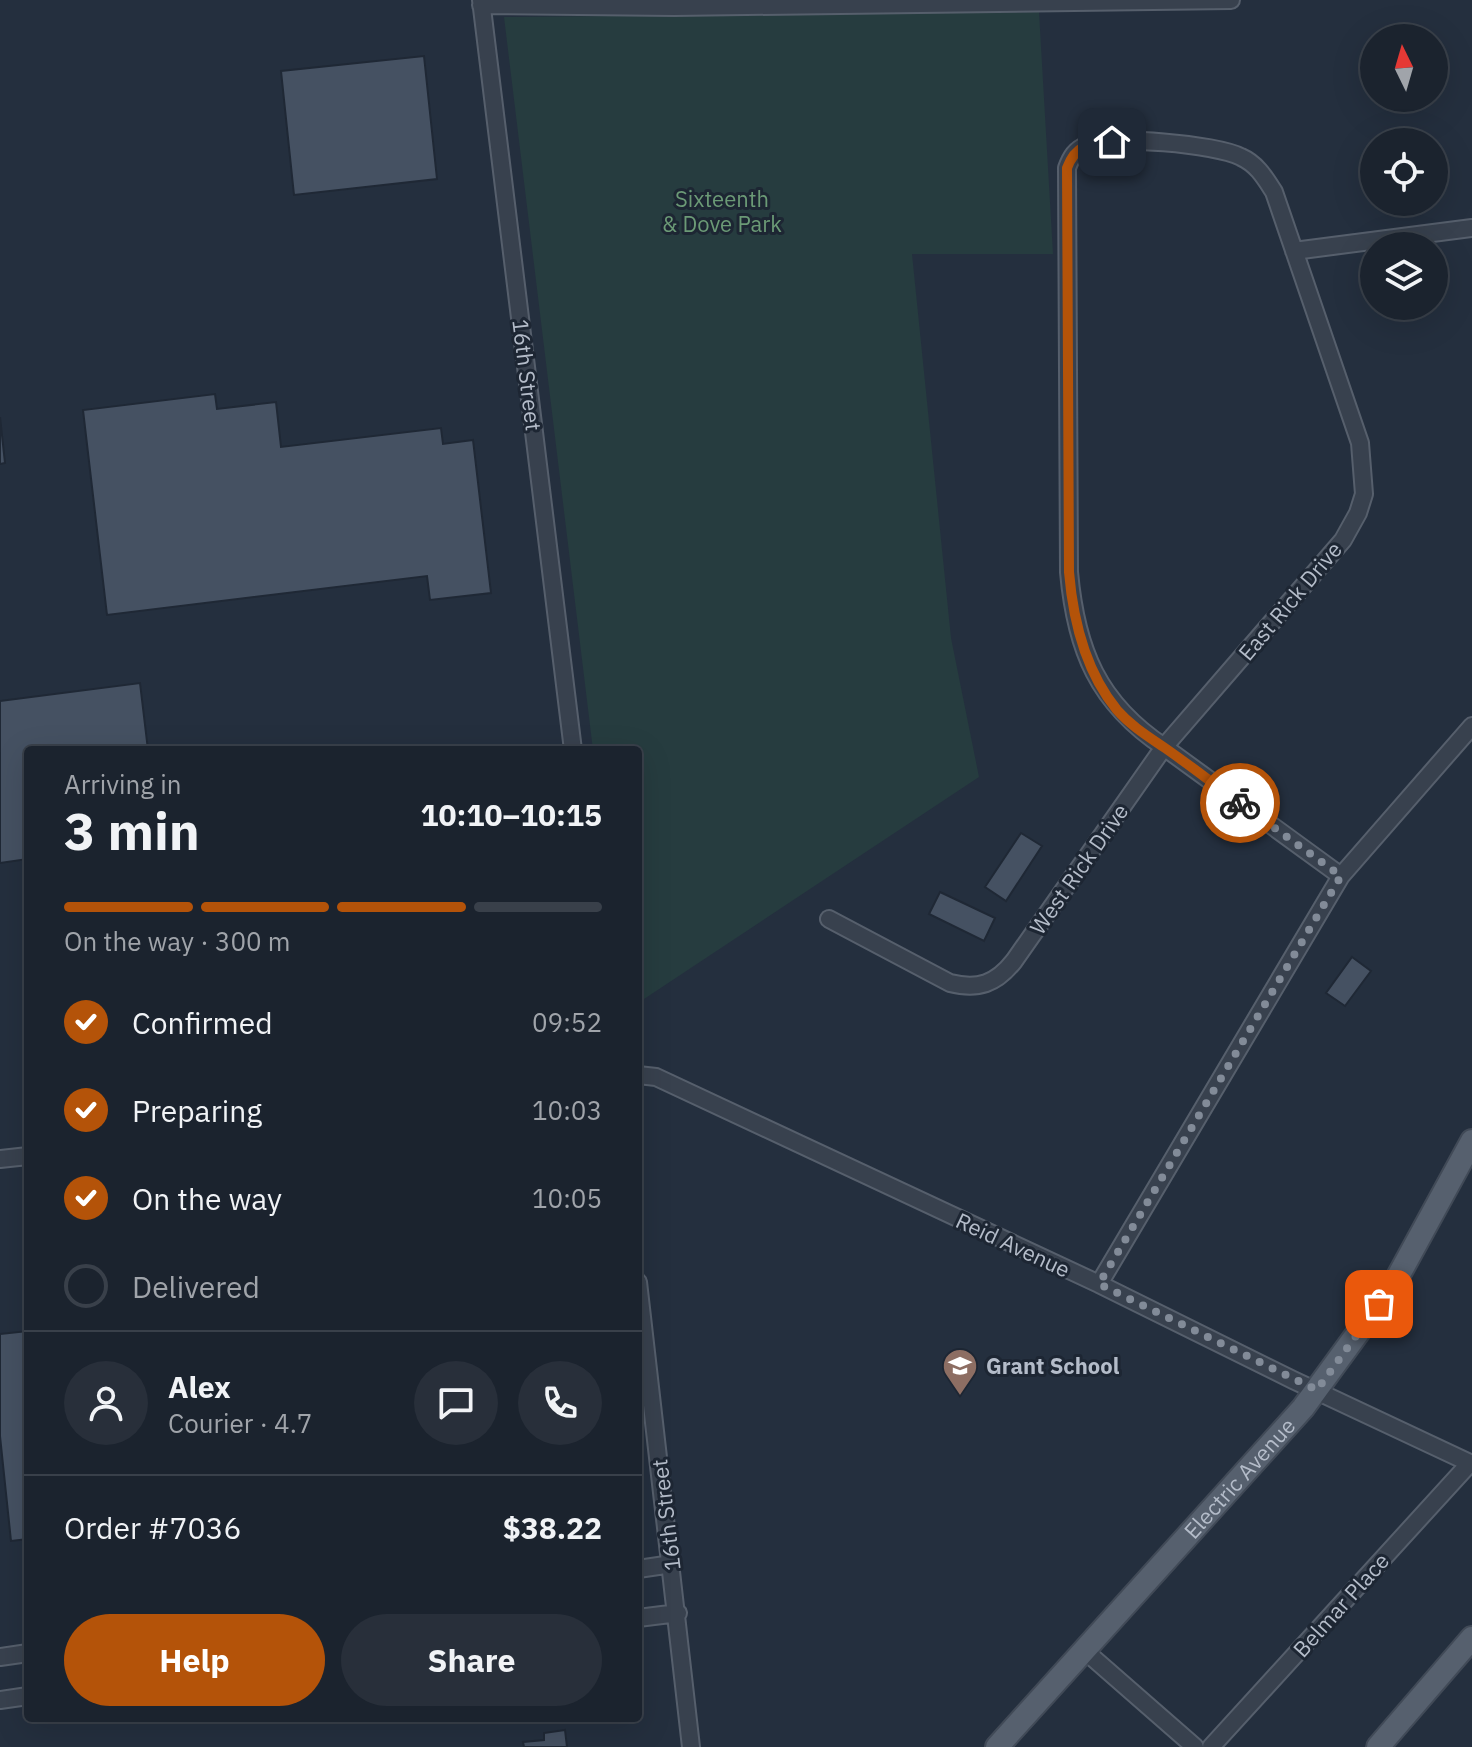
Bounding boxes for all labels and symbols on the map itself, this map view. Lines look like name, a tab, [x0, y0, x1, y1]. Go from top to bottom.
north arrow	[1360, 24, 1448, 112]
pin	[1078, 108, 1146, 176]
park label: Sixteenth & Dove Park	[662, 184, 782, 238]
street label: 16th Street	[506, 318, 549, 432]
street label: East Rick Drive	[1231, 535, 1348, 666]
courier	[1200, 763, 1280, 843]
street label: West Rick Drive	[1023, 798, 1134, 940]
street label: Reid Avenue	[951, 1205, 1075, 1284]
pin	[1345, 1270, 1413, 1338]
school or university icon: Grant School	[941, 1347, 979, 1397]
place label: Grant School	[986, 1351, 1120, 1380]
street label: Electric Avenue	[1177, 1411, 1301, 1544]
street label: 16th Street	[644, 1458, 687, 1572]
street label: Belmar Place	[1286, 1546, 1395, 1663]

